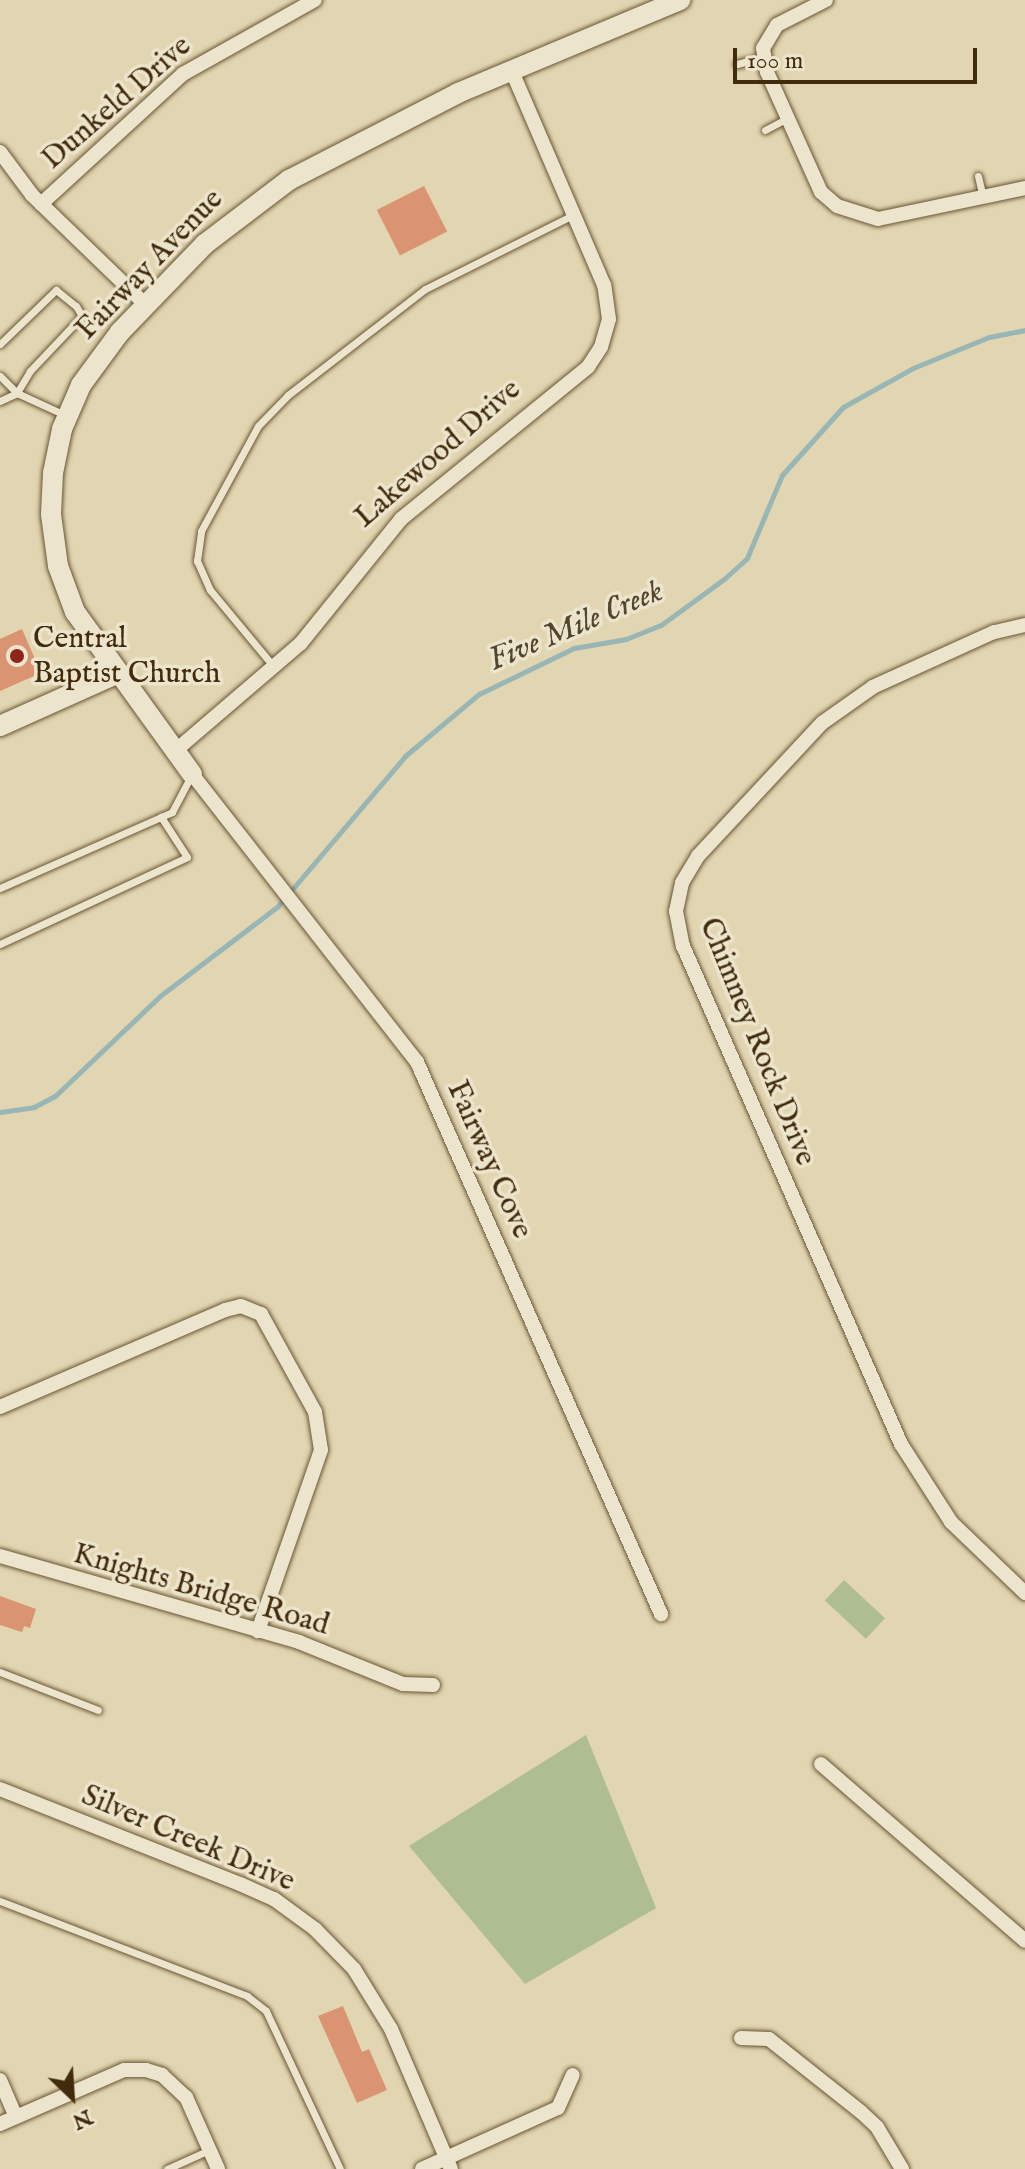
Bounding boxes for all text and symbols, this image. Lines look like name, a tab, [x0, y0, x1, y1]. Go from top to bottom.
street label: Dunkeld Drive	[35, 28, 199, 178]
scale bar	[737, 32, 981, 82]
text: 100 m	[747, 46, 803, 77]
street label: Fairway Avenue	[69, 182, 231, 348]
street label: Lakewood Drive	[348, 372, 528, 536]
water label: Five Mile Creek	[483, 573, 669, 681]
place label: Central Baptist Church	[33, 621, 220, 692]
marker: Central Baptist Church	[8, 647, 26, 665]
street label: Chimney Rock Drive	[691, 913, 823, 1171]
street label: Fairway Cove	[438, 1076, 540, 1244]
street label: Knights Bridge Road	[69, 1536, 333, 1644]
street label: Silver Creek Drive	[76, 1778, 300, 1900]
north arrow	[32, 2057, 112, 2137]
text: N	[68, 2102, 97, 2135]

